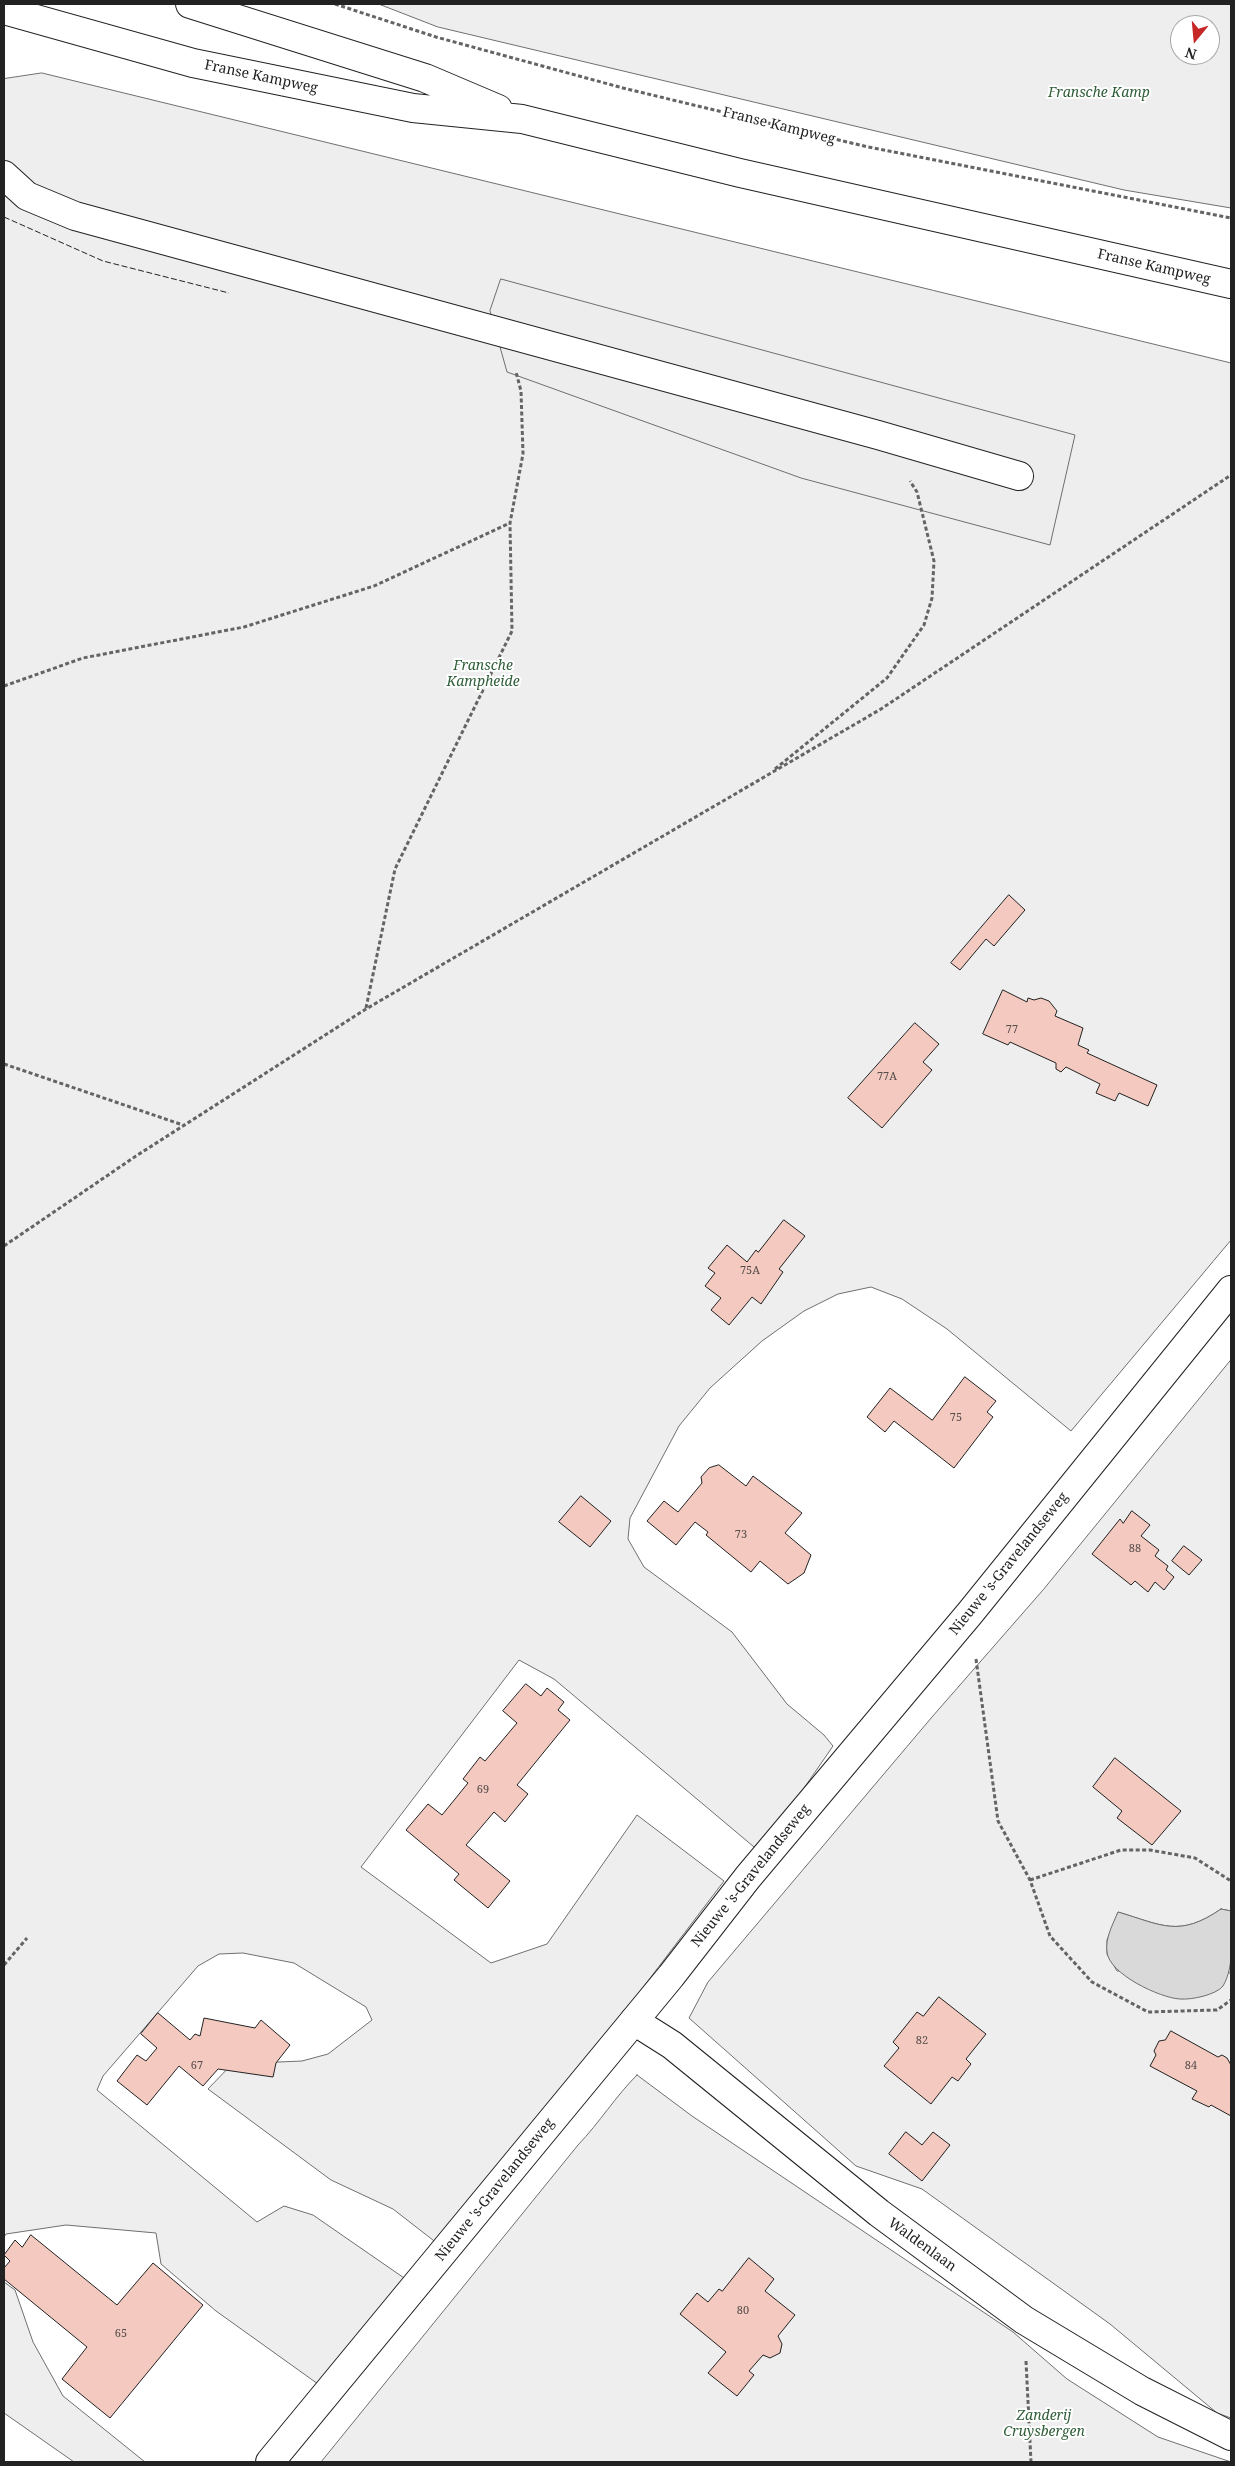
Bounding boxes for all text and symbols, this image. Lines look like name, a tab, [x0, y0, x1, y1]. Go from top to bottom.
north arrow	[1170, 15, 1220, 65]
text: N	[1183, 43, 1199, 65]
street label: Franse Kampweg	[203, 57, 319, 97]
park label: Fransche Kamp	[1048, 85, 1150, 101]
street label: Franse Kampweg	[721, 104, 837, 148]
street label: Franse Kampweg	[1096, 246, 1212, 288]
park label: Fransche Kampheide	[446, 658, 520, 690]
house number: 77	[1006, 1023, 1018, 1037]
house number: 77A	[877, 1070, 897, 1084]
house number: 75A	[740, 1264, 760, 1278]
house number: 75	[950, 1411, 962, 1425]
street label: Nieuwe 's-Gravelandseweg	[946, 1489, 1072, 1639]
house number: 73	[735, 1528, 747, 1542]
house number: 88	[1129, 1542, 1141, 1556]
house number: 69	[477, 1783, 489, 1797]
street label: Nieuwe 's-Gravelandseweg	[688, 1801, 814, 1951]
house number: 82	[916, 2034, 928, 2048]
house number: 67	[191, 2059, 203, 2073]
house number: 84	[1185, 2059, 1197, 2073]
street label: Nieuwe 's-Gravelandseweg	[432, 2115, 558, 2265]
street label: Waldenlaan	[885, 2215, 959, 2275]
house number: 80	[737, 2304, 749, 2318]
house number: 65	[115, 2327, 127, 2341]
park label: Zanderij Cruysbergen	[1003, 2408, 1085, 2440]

